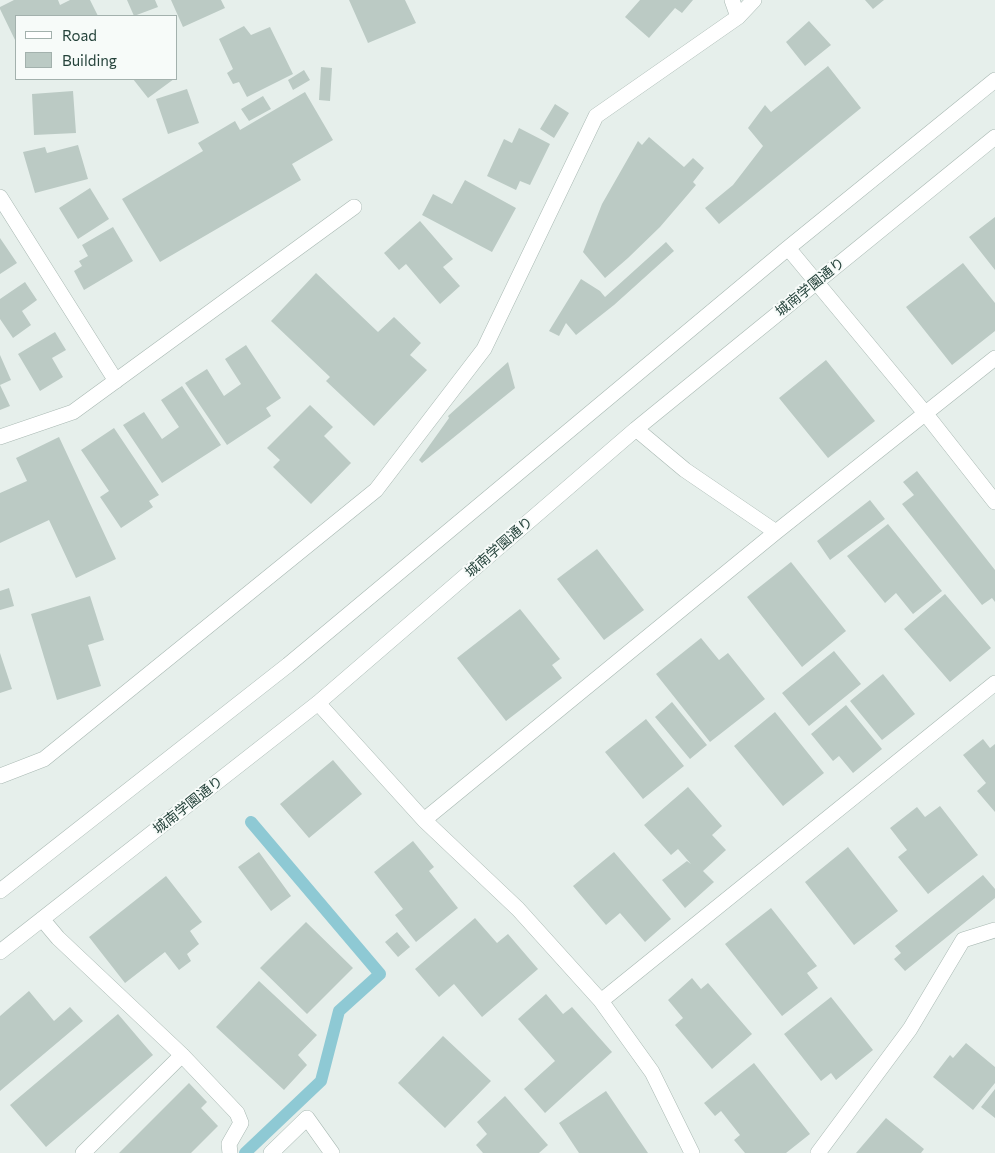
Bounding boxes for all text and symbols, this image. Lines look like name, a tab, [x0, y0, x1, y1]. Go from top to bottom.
legend	[15, 15, 178, 80]
text: Road	[62, 26, 97, 44]
text: Building	[62, 51, 117, 69]
street label: 城南学園通り	[772, 254, 848, 320]
street label: 城南学園通り	[462, 513, 536, 581]
street label: 城南学園通り	[150, 773, 226, 837]

